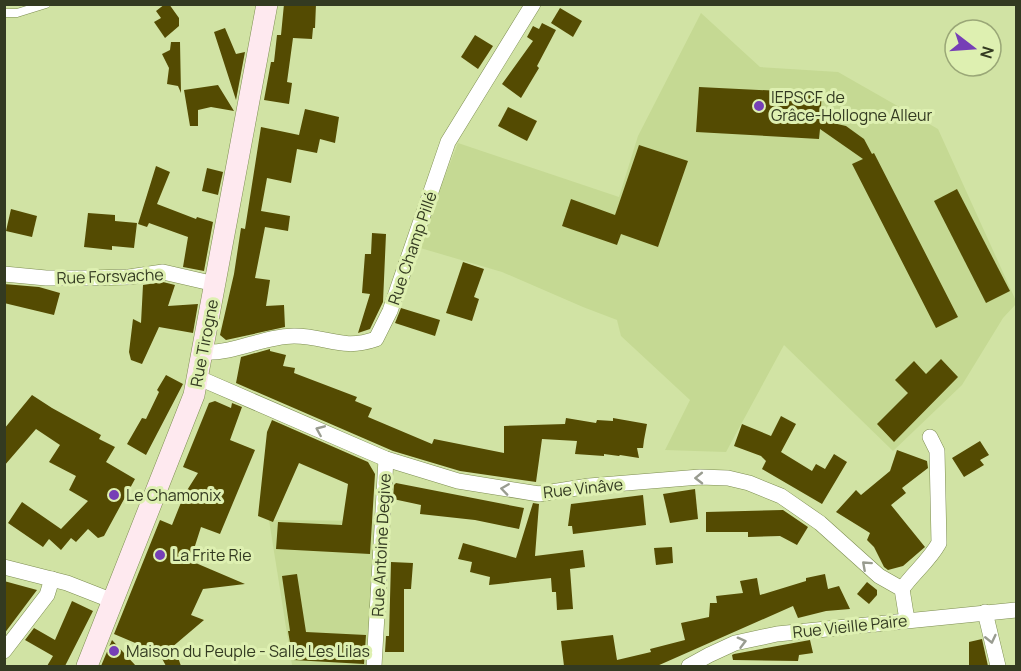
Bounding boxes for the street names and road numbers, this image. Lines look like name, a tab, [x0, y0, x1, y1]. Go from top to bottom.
street label: Rue Champ Pillé	[382, 188, 442, 308]
street label: Rue Forsvache	[56, 263, 164, 289]
street label: Rue Tirogne	[185, 297, 223, 389]
street label: Rue Antoine Degive	[366, 473, 396, 617]
street label: Rue Vinâve	[542, 473, 624, 503]
street label: Rue Vieille Paire	[792, 609, 908, 643]

